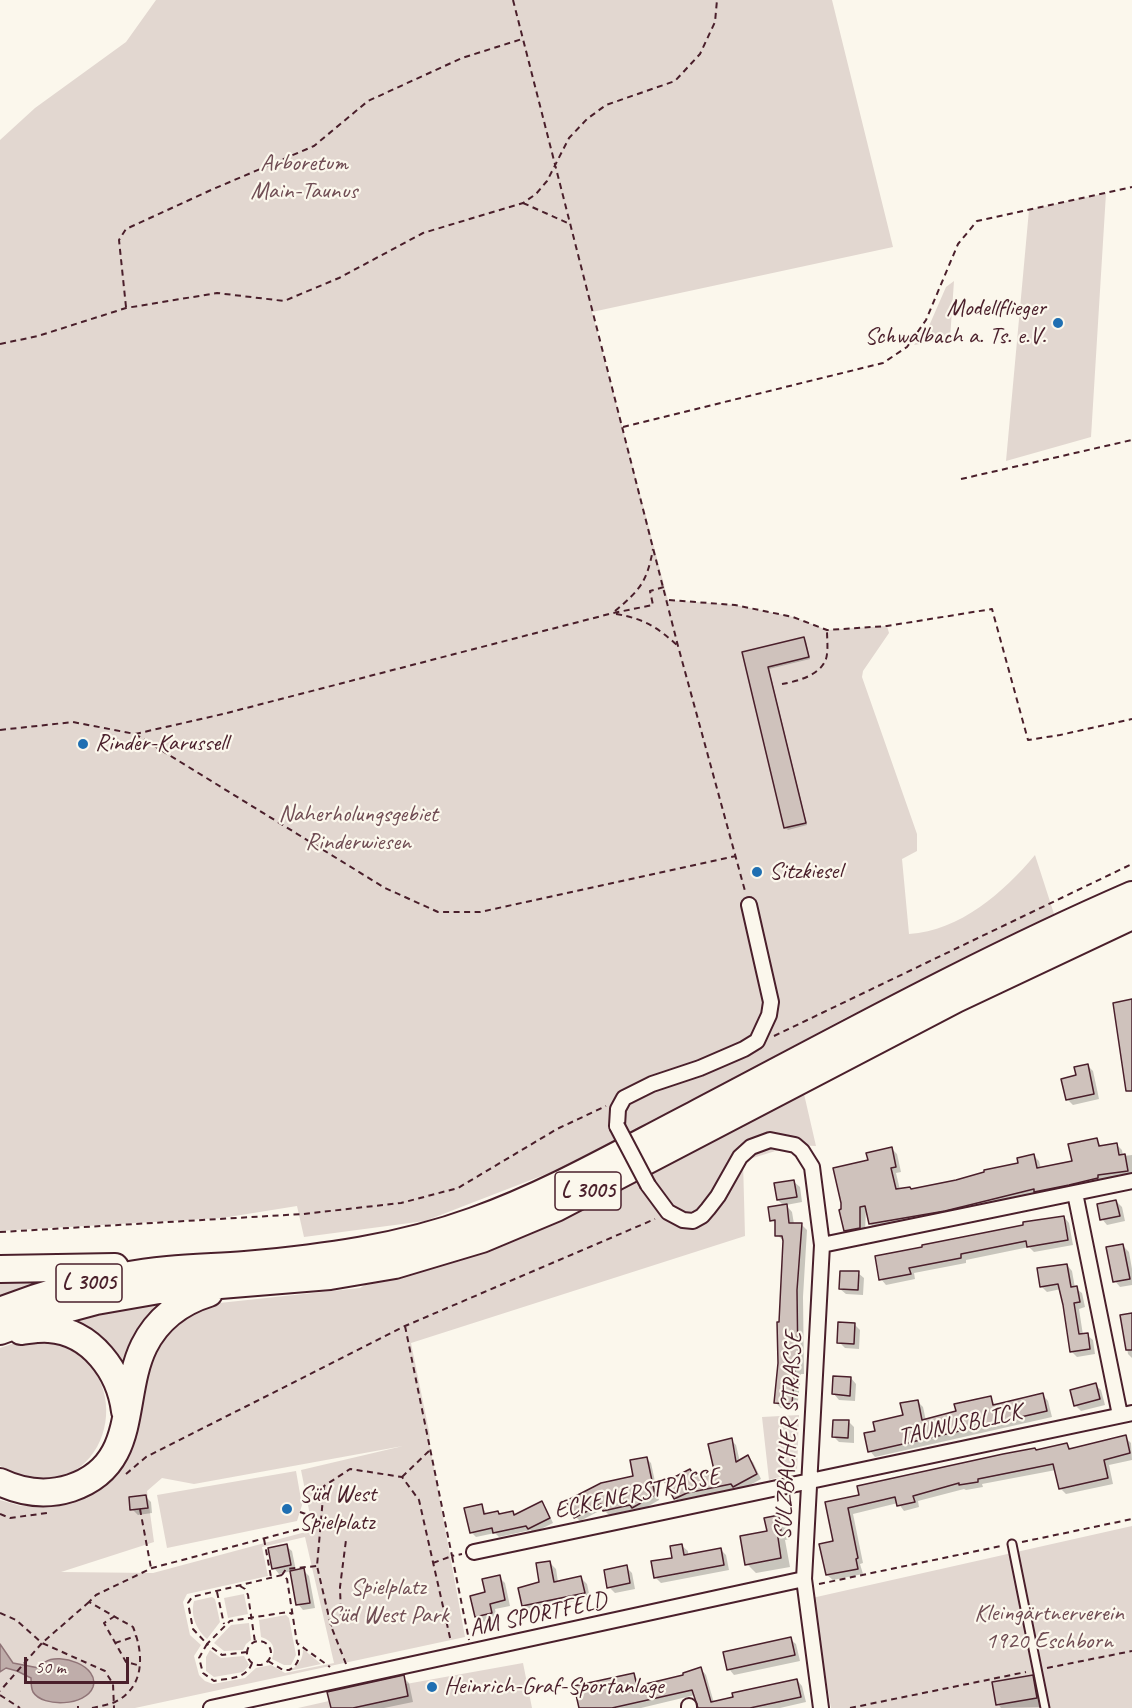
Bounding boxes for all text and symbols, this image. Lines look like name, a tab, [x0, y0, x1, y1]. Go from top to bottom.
park label: Arboretum Main-Taunus	[251, 150, 357, 206]
place label: Modellflieger Schwalbach a. Ts. e.V.	[865, 295, 1046, 351]
marker: Modellflieger Schwalbach a. Ts. e.V.	[1051, 316, 1065, 330]
place label: Rinder-Karussell	[95, 730, 228, 758]
marker: Rinder-Karussell	[76, 737, 90, 751]
park label: Naherholungsgebiet Rinderwiesen	[278, 801, 438, 857]
place label: Sitzkiesel	[769, 858, 842, 886]
marker: Sitzkiesel	[750, 865, 764, 879]
road number: L 3005	[555, 1172, 621, 1210]
road number: L 3005	[56, 1264, 122, 1302]
street label: SULZBACHER STRASSE	[769, 1331, 809, 1541]
street label: TAUNUSBLICK	[896, 1398, 1024, 1452]
street label: ECKENERSTRASSE	[552, 1462, 722, 1526]
place label: Süd West Spielplatz	[299, 1481, 376, 1537]
marker: Süd West Spielplatz	[280, 1502, 294, 1516]
park label: Spielplatz Süd West Park	[327, 1574, 449, 1630]
street label: AM SPORTFELD	[467, 1586, 609, 1644]
park label: Kleingärtnerverein 1920 Eschborn	[974, 1600, 1124, 1656]
scale bar	[27, 1645, 132, 1683]
text: 50 m	[35, 1656, 66, 1678]
place label: Heinrich-Graf-Sportanlage	[444, 1673, 664, 1701]
marker: Heinrich-Graf-Sportanlage	[425, 1680, 439, 1694]

